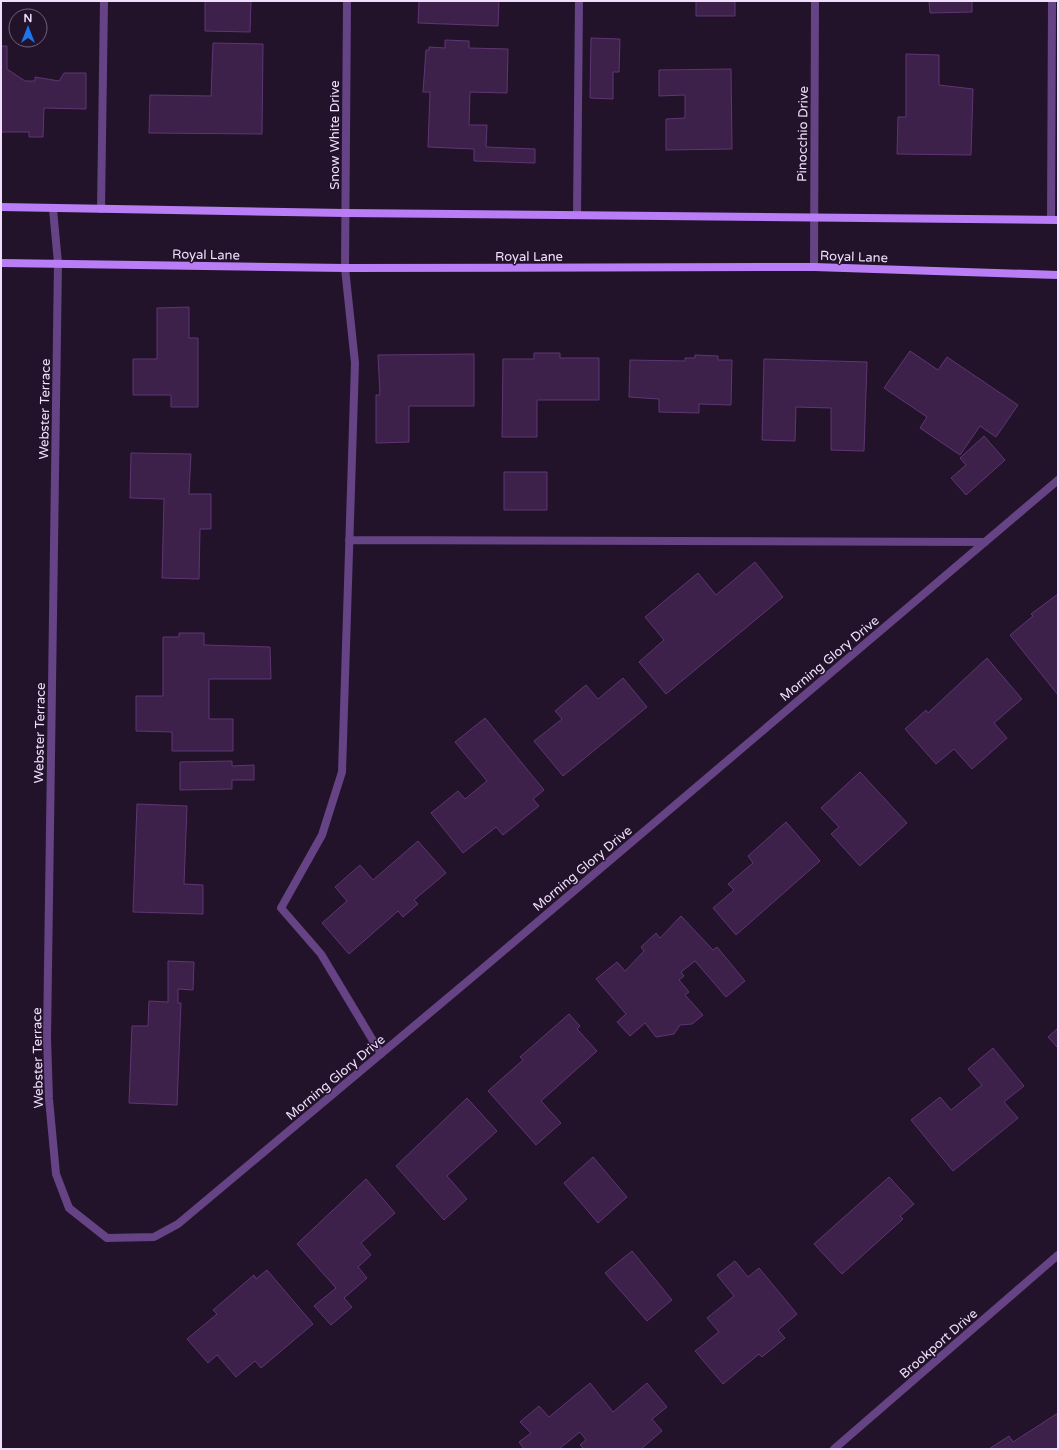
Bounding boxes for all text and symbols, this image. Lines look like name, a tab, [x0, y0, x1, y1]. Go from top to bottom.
north arrow	[8, 8, 48, 48]
text: N	[24, 12, 32, 25]
street label: Snow White Drive	[327, 80, 343, 190]
street label: Pinocchio Drive	[794, 86, 812, 182]
street label: Royal Lane	[172, 246, 240, 264]
street label: Royal Lane	[820, 248, 888, 266]
street label: Royal Lane	[495, 249, 563, 265]
street label: Webster Terrace	[36, 358, 54, 460]
street label: Morning Glory Drive	[777, 613, 882, 705]
street label: Webster Terrace	[31, 682, 49, 784]
street label: Morning Glory Drive	[530, 823, 635, 915]
street label: Webster Terrace	[29, 1007, 47, 1109]
street label: Morning Glory Drive	[283, 1032, 388, 1124]
street label: Brookport Drive	[896, 1306, 981, 1382]

